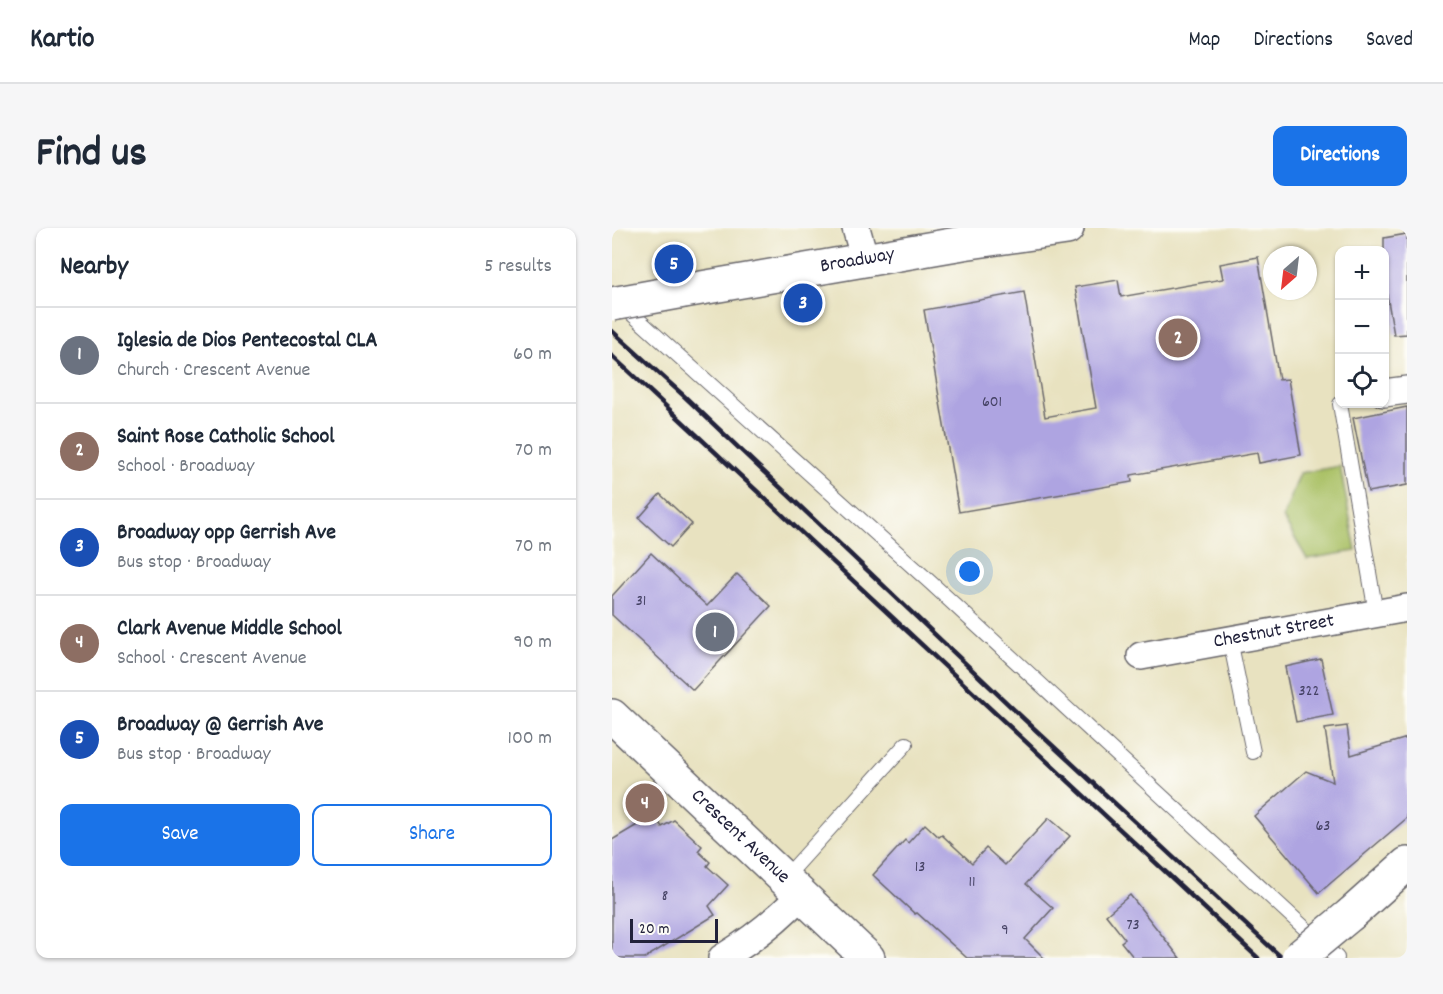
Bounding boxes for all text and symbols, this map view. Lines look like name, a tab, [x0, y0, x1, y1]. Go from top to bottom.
text: Kartio	[30, 21, 94, 61]
text: Map	[1189, 26, 1220, 56]
text: Directions	[1253, 26, 1333, 56]
text: Saved	[1366, 26, 1413, 56]
text: Find us	[36, 126, 147, 186]
button: Directions	[1273, 126, 1407, 186]
street label: Broadway	[818, 241, 898, 281]
pin: 5	[654, 242, 694, 286]
north arrow	[1263, 246, 1317, 300]
map controls	[1335, 246, 1389, 408]
button: +	[1335, 246, 1389, 300]
text: Nearby	[60, 249, 128, 286]
text: 5 results	[484, 253, 552, 281]
pin: 3	[784, 280, 822, 326]
button: −	[1335, 300, 1389, 354]
pin: 2	[1158, 316, 1198, 360]
text: Iglesia de Dios Pentecostal CLA	[117, 326, 378, 357]
text: 1	[77, 341, 82, 369]
text: 60 m	[513, 341, 552, 369]
button: locate	[1335, 354, 1389, 408]
text: Church · Crescent Avenue	[117, 357, 310, 385]
house number: 601	[982, 391, 1002, 414]
text: Saint Rose Catholic School	[117, 422, 335, 453]
text: 2	[75, 437, 84, 465]
text: 70 m	[515, 437, 552, 465]
text: School · Broadway	[117, 453, 254, 481]
text: Broadway opp Gerrish Ave	[117, 518, 336, 549]
text: 3	[75, 533, 84, 561]
text: 70 m	[515, 533, 552, 561]
text: Bus stop · Broadway	[117, 549, 271, 577]
your location	[955, 557, 984, 586]
house number: 31	[636, 590, 646, 613]
street label: Chestnut Street	[1211, 607, 1336, 657]
pin: 1	[696, 610, 734, 654]
text: Clark Avenue Middle School	[117, 614, 342, 645]
text: 4	[75, 629, 84, 657]
text: 90 m	[514, 629, 552, 657]
text: School · Crescent Avenue	[117, 645, 307, 673]
house number: 322	[1298, 680, 1320, 703]
text: Broadway @ Gerrish Ave	[117, 710, 324, 741]
text: 5	[75, 725, 84, 753]
text: 100 m	[508, 725, 552, 753]
text: Bus stop · Broadway	[117, 741, 271, 769]
pin: 4	[626, 780, 664, 826]
street label: Crescent Avenue	[684, 783, 796, 891]
button: Save	[60, 804, 300, 866]
button: Share	[312, 804, 552, 866]
house number: 63	[1316, 815, 1330, 838]
house number: 13	[915, 856, 925, 879]
house number: 11	[968, 871, 976, 894]
house number: 8	[662, 885, 668, 908]
house number: 73	[1126, 914, 1140, 937]
scale bar	[630, 916, 718, 944]
text: 20 m	[639, 918, 669, 941]
house number: 9	[1001, 919, 1009, 942]

